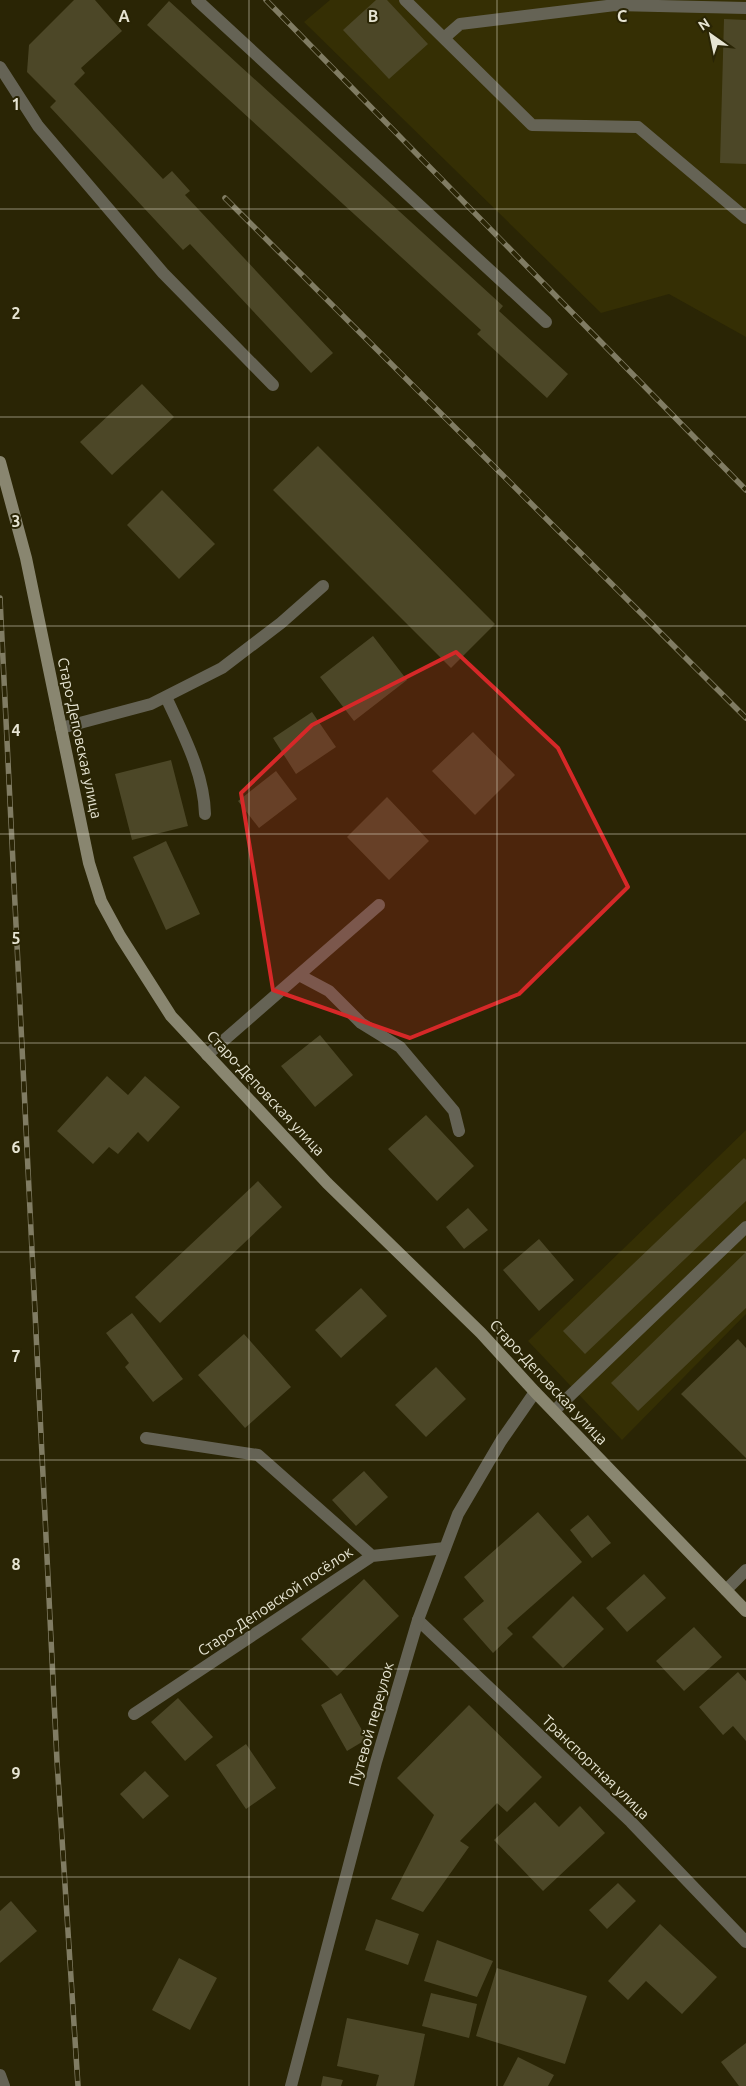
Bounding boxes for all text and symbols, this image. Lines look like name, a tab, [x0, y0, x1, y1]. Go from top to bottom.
text: A	[118, 7, 130, 25]
text: B	[368, 7, 378, 25]
text: C	[617, 7, 627, 25]
north arrow	[686, 10, 736, 60]
text: N	[695, 15, 713, 34]
text: 1	[11, 95, 21, 113]
text: 2	[11, 304, 21, 322]
text: 3	[11, 512, 21, 530]
street label: Старо-Деповская улица	[55, 656, 105, 820]
text: 4	[11, 721, 21, 739]
text: 5	[11, 929, 21, 947]
street label: Старо-Деповская улица	[204, 1027, 328, 1159]
text: 6	[11, 1138, 21, 1156]
street label: Старо-Деповская улица	[487, 1316, 611, 1448]
text: 7	[11, 1347, 21, 1365]
street label: Старо-Деповской посёлок	[194, 1543, 356, 1659]
text: 8	[11, 1555, 21, 1573]
street label: Путевой переулок	[345, 1660, 397, 1788]
street label: Транспортная улица	[539, 1712, 653, 1822]
text: 9	[11, 1764, 21, 1782]

